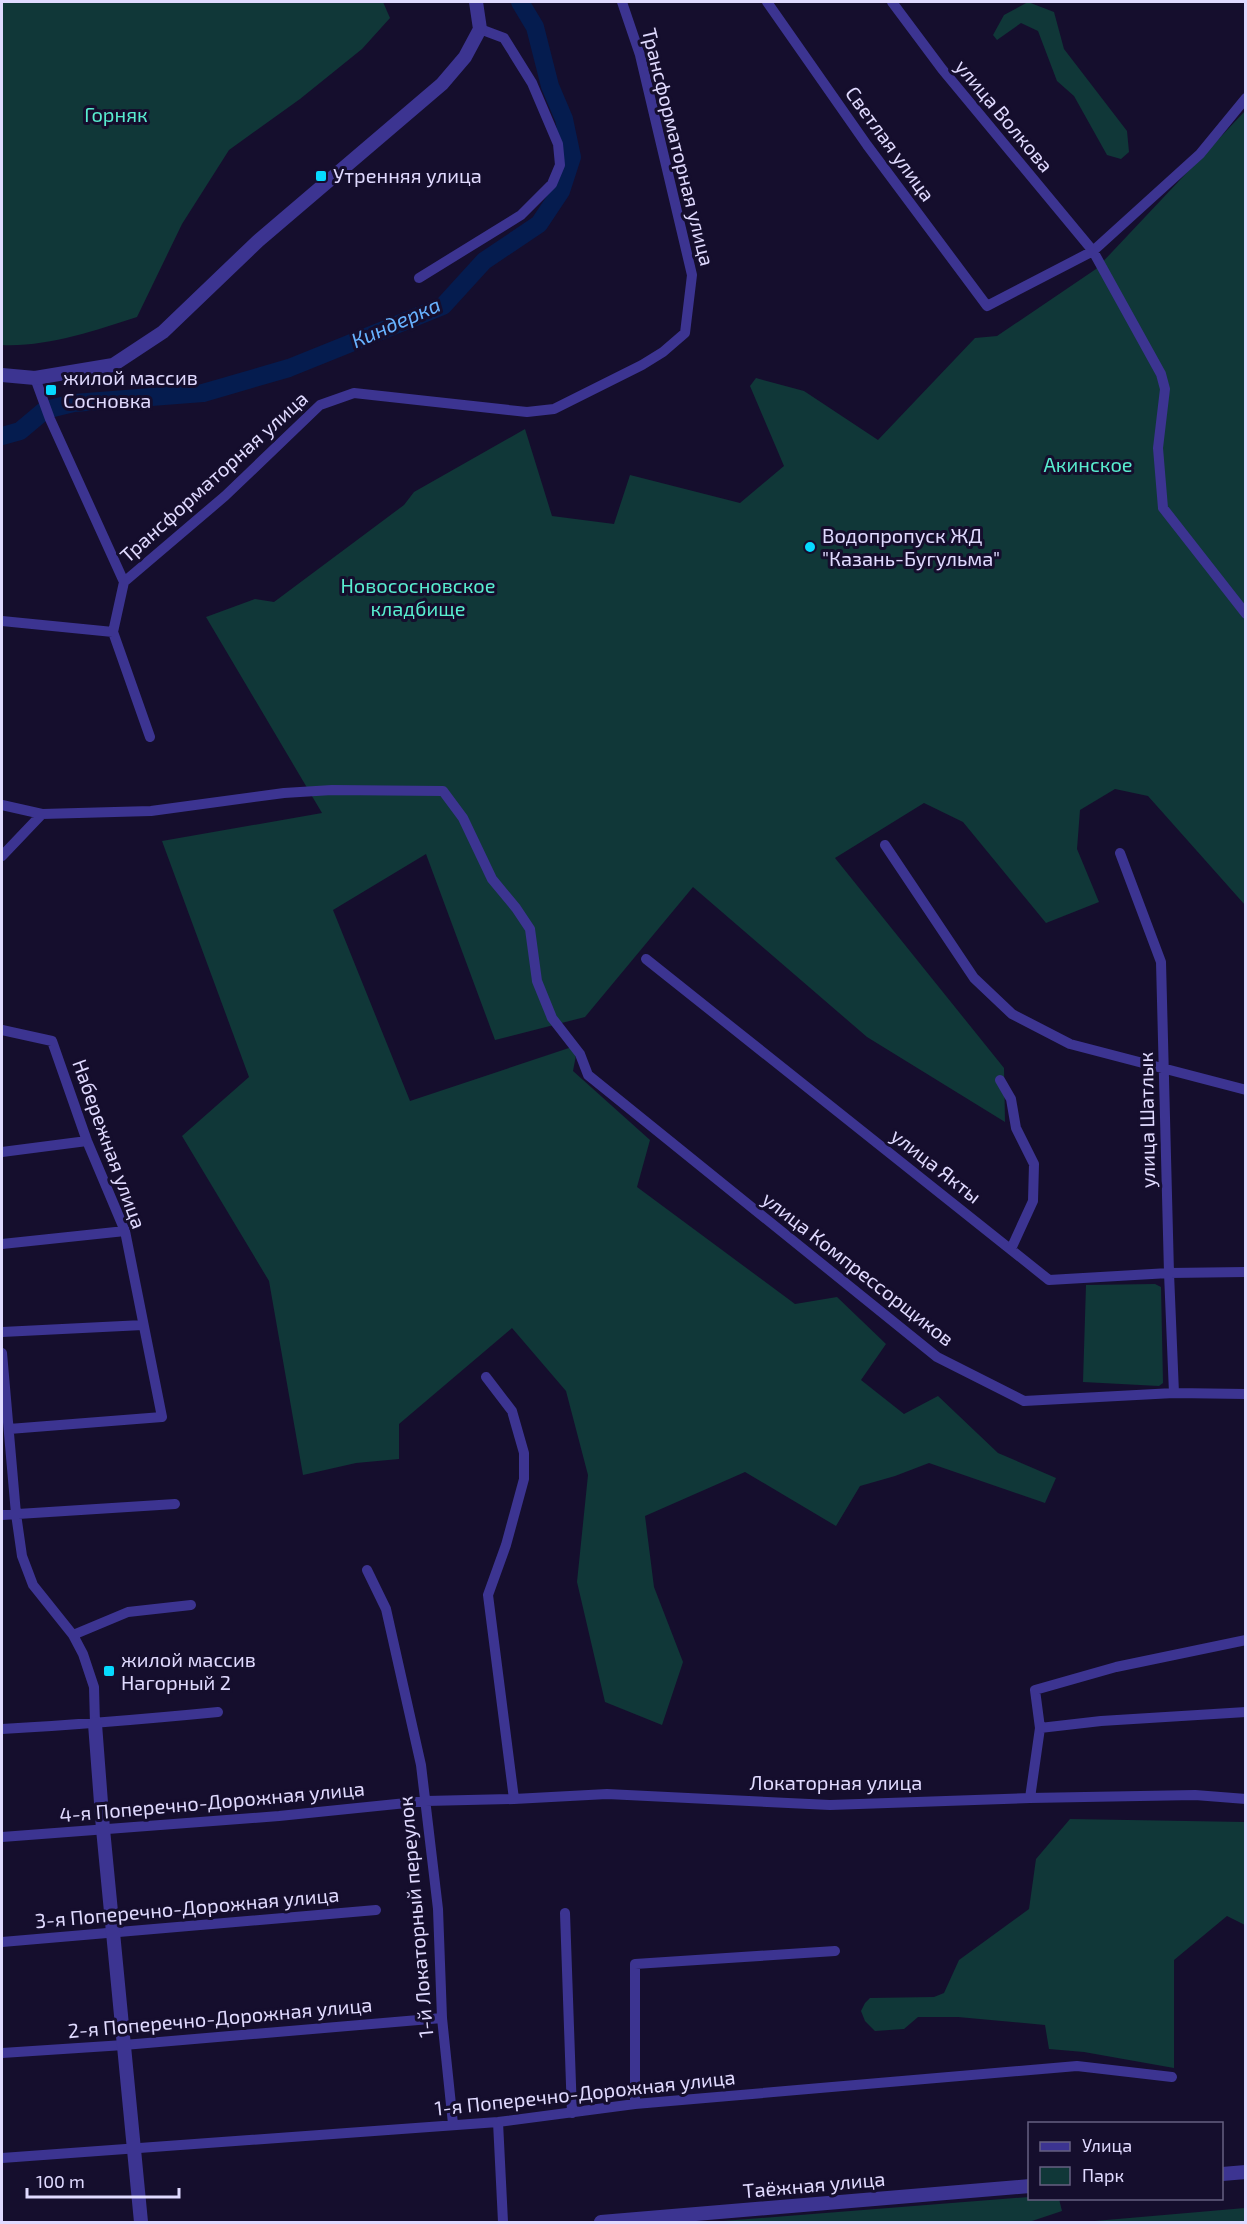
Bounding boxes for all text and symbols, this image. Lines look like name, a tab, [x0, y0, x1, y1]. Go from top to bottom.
street label: Трансформаторная улица	[637, 25, 720, 268]
street label: улица Волкова	[950, 54, 1059, 177]
street label: Светлая улица	[840, 81, 941, 206]
park label: Горняк	[84, 102, 148, 126]
place label: Утренняя улица	[333, 163, 482, 188]
marker: Утренняя улица	[314, 169, 328, 183]
water label: Киндерка	[347, 291, 444, 352]
place label: жилой массив Сосновка	[63, 365, 198, 412]
marker: жилой массив Сосновка	[44, 383, 58, 397]
street label: Трансформаторная улица	[115, 386, 313, 568]
park label: Акинское	[1043, 452, 1133, 476]
place label: Водопропуск ЖД "Казань-Бугульма"	[822, 523, 1000, 571]
marker: Водопропуск ЖД "Казань-Бугульма"	[803, 540, 817, 554]
park label: Новососновское кладбище	[340, 573, 496, 620]
street label: улица Шатлык	[1133, 1051, 1160, 1188]
street label: Набережная улица	[67, 1056, 152, 1232]
street label: улица Якты	[886, 1123, 986, 1209]
street label: улица Компрессорщиков	[757, 1186, 959, 1351]
place label: жилой массив Нагорный 2	[121, 1647, 256, 1694]
marker: жилой массив Нагорный 2	[102, 1664, 116, 1678]
street label: Локаторная улица	[750, 1770, 922, 1795]
street label: 4-я Поперечно-Дорожная улица	[58, 1776, 366, 1827]
street label: 1-й Локаторный переулок	[392, 1795, 439, 2039]
street label: 3-я Поперечно-Дорожная улица	[34, 1882, 340, 1933]
street label: 2-я Поперечно-Дорожная улица	[67, 1992, 373, 2043]
street label: 1-я Поперечно-Дорожная улица	[433, 2064, 737, 2121]
legend	[1028, 2122, 1223, 2200]
text: Улица	[1082, 2134, 1132, 2156]
scale bar	[27, 2161, 178, 2199]
text: Парк	[1082, 2164, 1124, 2186]
street label: Таёжная улица	[742, 2166, 886, 2203]
text: 100 m	[36, 2170, 85, 2192]

